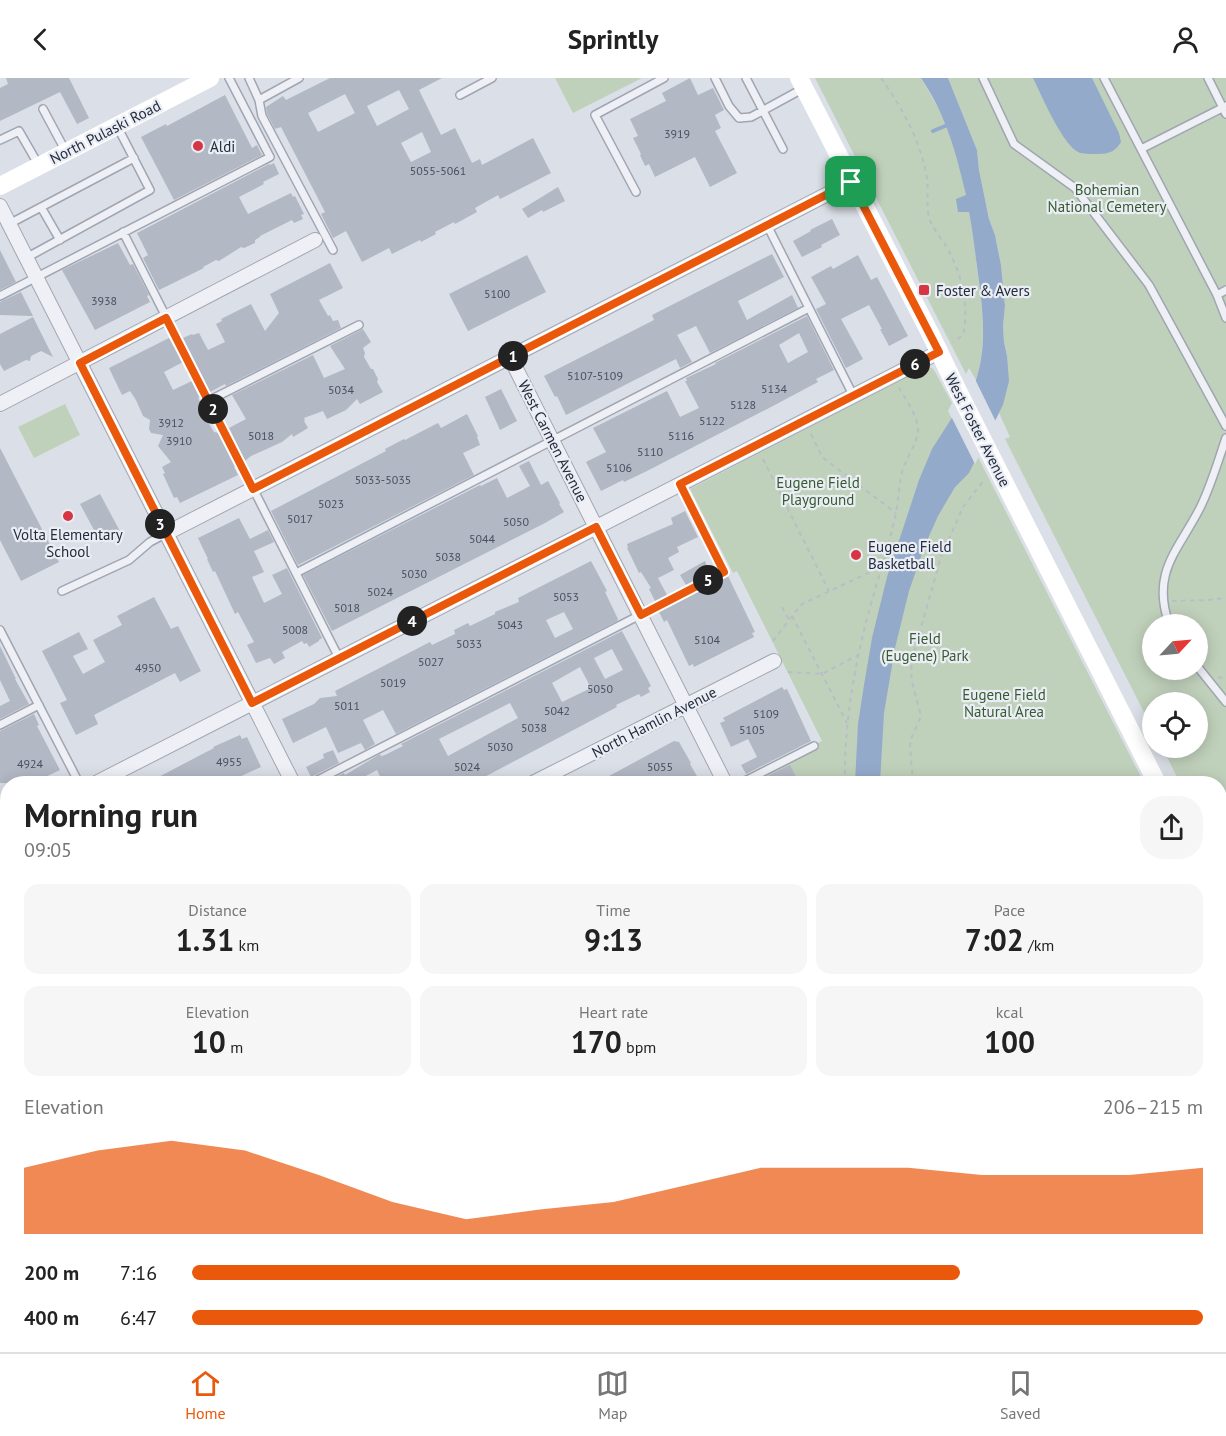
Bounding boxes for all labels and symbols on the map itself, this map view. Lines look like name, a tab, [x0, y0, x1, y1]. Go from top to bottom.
street label: North Pulaski Road	[46, 96, 164, 168]
house number: 3919	[664, 126, 690, 141]
place label: Aldi	[210, 137, 235, 156]
marker: Aldi	[191, 139, 205, 153]
pin	[825, 156, 876, 207]
house number: 5055-5061	[410, 163, 466, 178]
park label: Bohemian National Cemetery	[1048, 180, 1166, 216]
place label: Foster & Avers	[936, 281, 1030, 300]
marker: Foster & Avers	[917, 283, 931, 297]
house number: 5100	[484, 286, 511, 301]
house number: 3938	[91, 293, 117, 308]
pin: 1	[498, 341, 528, 371]
pin: 6	[900, 349, 930, 379]
house number: 5107-5109	[567, 368, 623, 383]
street label: West Foster Avenue	[941, 370, 1015, 490]
street label: West Carmen Avenue	[514, 377, 592, 505]
house number: 5134	[761, 381, 788, 396]
house number: 5034	[328, 382, 355, 397]
pin: 2	[198, 394, 228, 424]
house number: 5128	[730, 397, 756, 412]
house number: 5122	[699, 413, 725, 428]
house number: 3912	[158, 415, 184, 430]
house number: 5018	[248, 428, 274, 443]
house number: 5116	[668, 428, 694, 443]
house number: 3910	[166, 433, 193, 448]
house number: 5110	[637, 444, 664, 459]
house number: 5106	[606, 460, 632, 475]
house number: 5033-5035	[355, 472, 411, 487]
park label: Eugene Field Playground	[776, 473, 860, 509]
house number: 5023	[318, 496, 344, 511]
marker: Volta Elementary School	[61, 509, 75, 523]
pin: 3	[145, 509, 175, 539]
house number: 5017	[287, 511, 313, 526]
house number: 5050	[503, 514, 530, 529]
place label: Volta Elementary School	[12, 525, 123, 561]
house number: 5044	[469, 531, 496, 546]
place label: Eugene Field Basketball	[868, 537, 951, 573]
marker: Eugene Field Basketball	[849, 548, 863, 562]
house number: 5038	[435, 549, 461, 564]
pin: 5	[693, 565, 723, 595]
house number: 5030	[401, 566, 428, 581]
house number: 5024	[367, 584, 394, 599]
house number: 5053	[553, 589, 579, 604]
house number: 5018	[334, 600, 360, 615]
pin: 4	[397, 606, 427, 636]
north arrow	[1142, 614, 1208, 680]
house number: 5043	[497, 617, 523, 632]
house number: 5008	[282, 622, 308, 637]
park label: Field (Eugene) Park	[881, 629, 970, 665]
house number: 5104	[694, 632, 721, 647]
house number: 5033	[456, 636, 482, 651]
house number: 5027	[418, 654, 444, 669]
house number: 4950	[135, 660, 162, 675]
house number: 5019	[380, 675, 406, 690]
house number: 5050	[587, 681, 614, 696]
street label: North Hamlin Avenue	[588, 682, 720, 762]
park label: Eugene Field Natural Area	[962, 685, 1046, 721]
house number: 5011	[334, 698, 360, 713]
house number: 5042	[544, 703, 570, 718]
house number: 5109	[753, 706, 779, 721]
house number: 5038	[521, 720, 547, 735]
house number: 5105	[739, 722, 765, 737]
house number: 5030	[487, 739, 514, 754]
house number: 4955	[216, 754, 242, 769]
house number: 4924	[17, 756, 44, 771]
house number: 5024	[454, 759, 481, 774]
house number: 5055	[647, 759, 673, 774]

